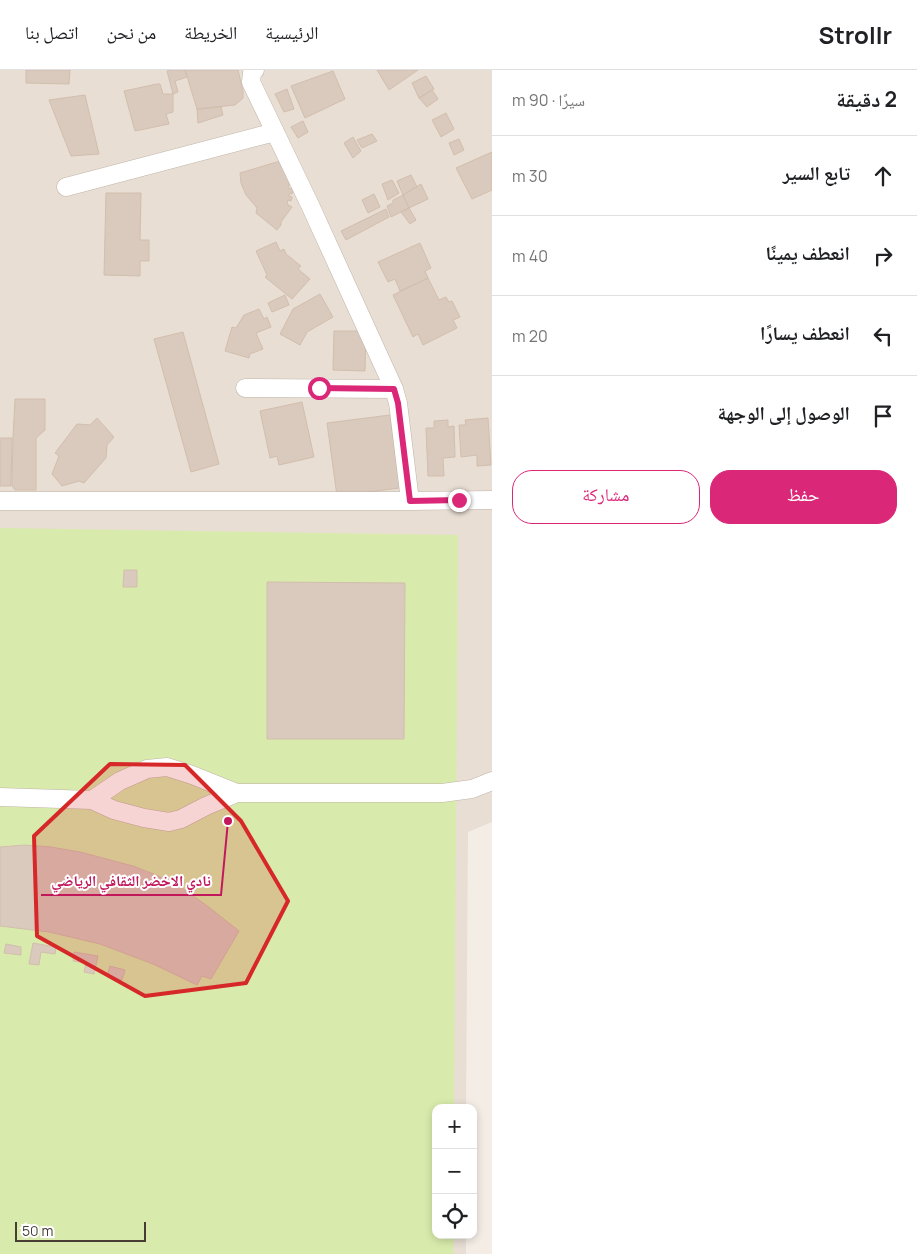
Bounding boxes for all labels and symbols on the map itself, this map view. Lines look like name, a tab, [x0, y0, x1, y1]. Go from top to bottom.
route start	[308, 377, 331, 400]
route end	[448, 489, 471, 512]
callout: نادي الاخضر الثقافي الرياضي	[41, 865, 221, 895]
text: نادي الاخضر الثقافي الرياضي	[51, 870, 211, 893]
scale bar	[15, 1219, 146, 1242]

